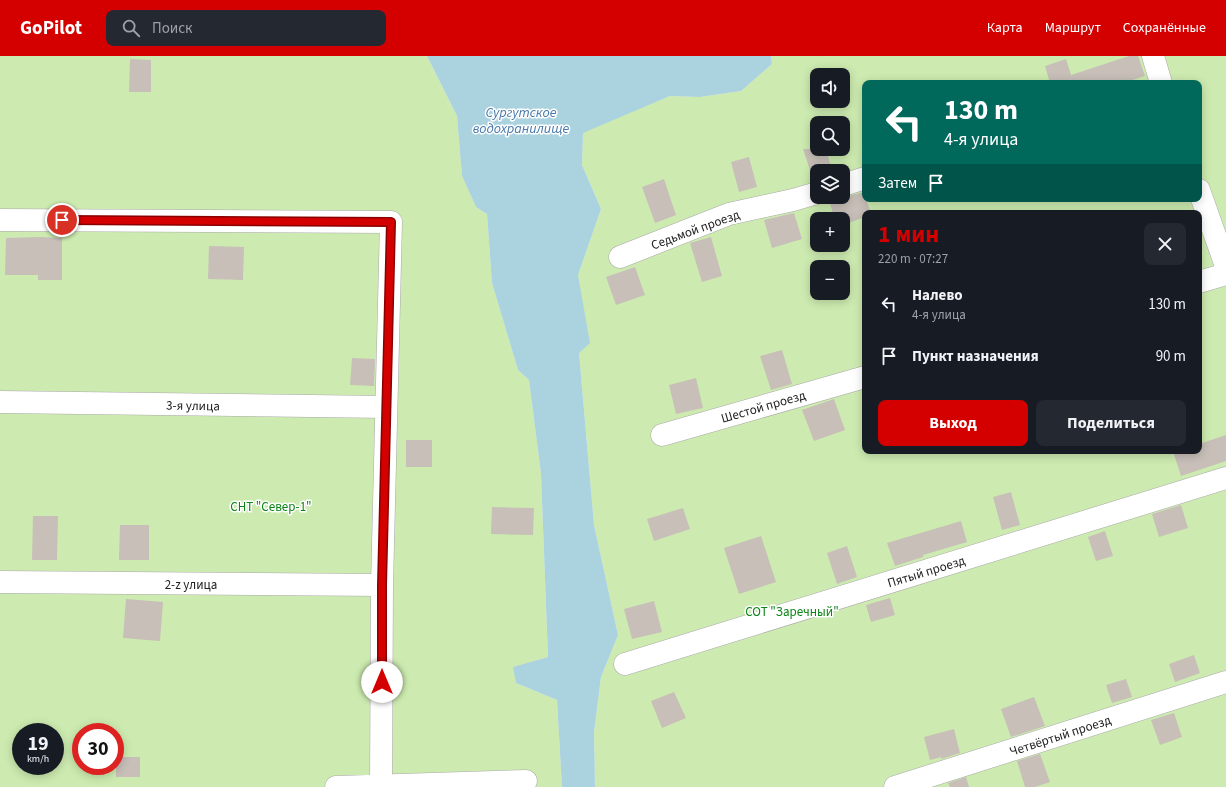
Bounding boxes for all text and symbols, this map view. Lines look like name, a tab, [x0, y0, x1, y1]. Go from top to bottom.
search box	[106, 10, 386, 46]
text: GoPilot	[20, 15, 82, 42]
icon: search	[120, 17, 142, 39]
text: Поиск	[152, 18, 193, 39]
text: Карта	[987, 18, 1023, 38]
text: Маршрут	[1045, 18, 1101, 38]
text: Сохранённые	[1123, 18, 1206, 38]
map controls	[810, 68, 850, 300]
button: sound	[810, 68, 850, 108]
text: 130 m	[944, 90, 1018, 130]
icon: left	[878, 96, 930, 148]
water label: Сургутское водохранилище	[473, 103, 570, 139]
button: search	[810, 116, 850, 156]
text: 4-я улица	[944, 127, 1018, 152]
button: layers	[810, 164, 850, 204]
icon: arrive	[925, 172, 947, 194]
text: Затем	[878, 173, 917, 194]
pin	[45, 203, 79, 237]
street label: Седьмой проезд	[648, 206, 742, 254]
icon: arrive	[51, 209, 73, 231]
button: +	[810, 212, 850, 252]
text: 1 мин	[878, 217, 939, 252]
button: close	[1144, 223, 1186, 265]
text: 220 m · 07:27	[878, 250, 948, 268]
button: −	[810, 260, 850, 300]
text: Налево	[912, 285, 963, 306]
icon: left	[878, 293, 900, 315]
text: 130 m	[1148, 294, 1186, 315]
text: 4-я улица	[912, 306, 966, 324]
icon: arrive	[878, 345, 900, 367]
text: Пункт назначения	[912, 346, 1039, 367]
text: 90 m	[1156, 346, 1186, 367]
street label: Шестой проезд	[719, 386, 808, 428]
street label: 3-я улица	[166, 397, 220, 415]
button: Выход	[878, 400, 1028, 446]
button: Поделиться	[1036, 400, 1186, 446]
park label: СНТ "Север-1"	[230, 498, 312, 516]
street label: Пятый проезд	[885, 552, 967, 592]
street label: 2-z улица	[165, 576, 217, 594]
park label: СОТ "Заречный"	[745, 603, 839, 621]
position arrow	[361, 661, 403, 703]
street label: Четвёртый проезд	[1007, 711, 1113, 761]
speed limit sign: 30	[72, 723, 124, 775]
text: 19	[27, 730, 49, 758]
text: km/h	[27, 752, 49, 766]

